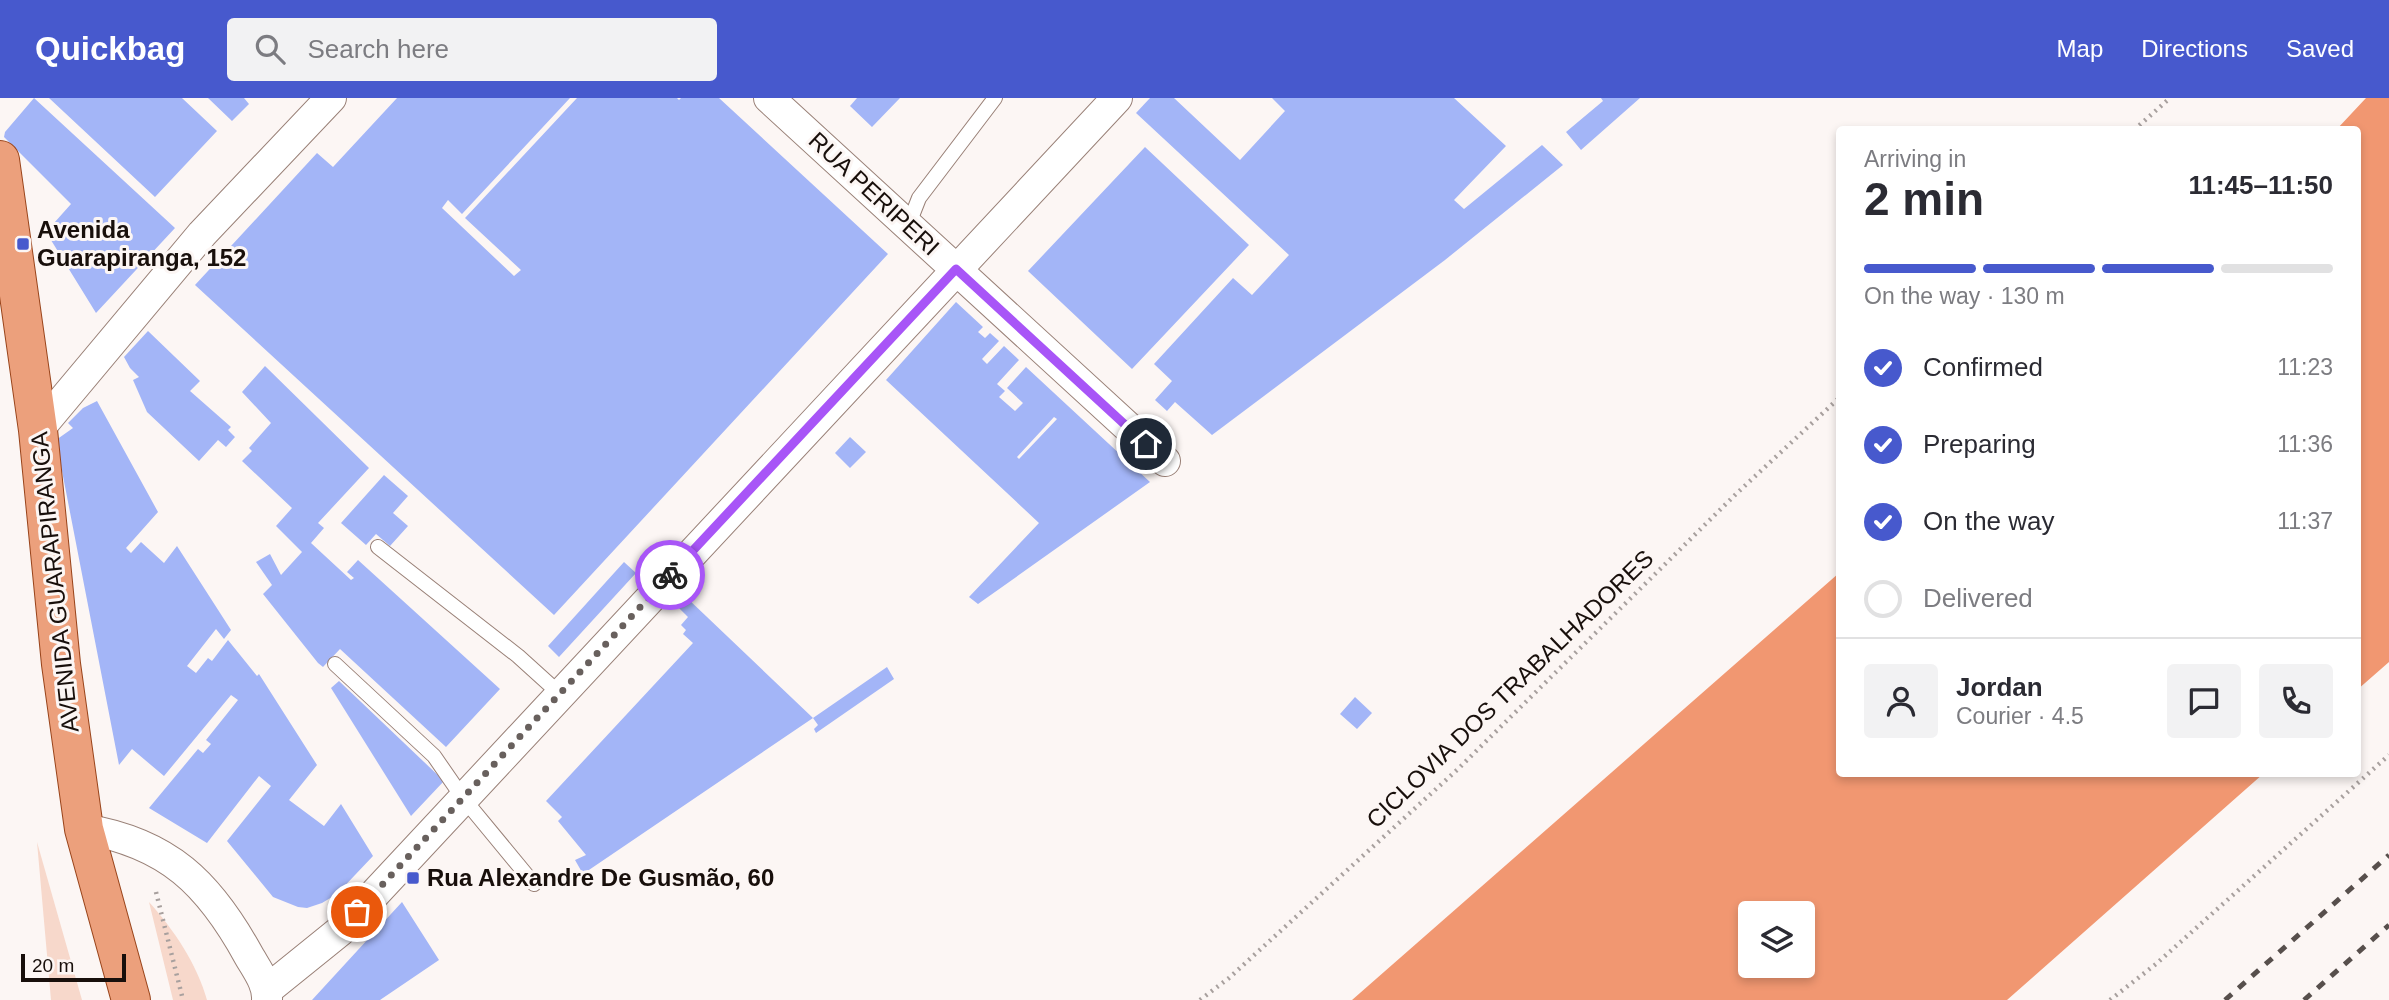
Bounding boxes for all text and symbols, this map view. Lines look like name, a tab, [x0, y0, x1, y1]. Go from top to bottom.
search box	[227, 18, 717, 81]
text: Quickbag	[35, 30, 185, 67]
icon: search	[251, 30, 289, 68]
text: Search here	[307, 34, 449, 64]
text: Map	[2057, 35, 2103, 62]
text: Directions	[2141, 35, 2248, 62]
text: Saved	[2286, 35, 2354, 62]
street label: RUA PERIPERI	[804, 126, 945, 261]
text: Arriving in	[1864, 146, 1966, 172]
text: 11:45–11:50	[2188, 170, 2333, 200]
text: 2 min	[1864, 173, 1984, 225]
place label: Avenida Guarapiranga, 152	[37, 216, 246, 271]
marker: Avenida Guarapiranga, 152	[15, 236, 31, 252]
text: On the way · 130 m	[1864, 283, 2065, 309]
icon: check	[1864, 349, 1902, 387]
text: Confirmed	[1923, 352, 2043, 382]
text: 11:23	[2277, 354, 2333, 380]
pin	[1116, 414, 1176, 474]
icon: home	[1127, 425, 1165, 463]
icon: check	[1864, 426, 1902, 464]
text: Preparing	[1923, 429, 2036, 459]
street label: AVENIDA GUARAPIRANGA	[25, 430, 84, 734]
text: 11:36	[2277, 431, 2333, 457]
icon: check	[1864, 503, 1902, 541]
text: On the way	[1923, 506, 2055, 536]
text: 11:37	[2277, 508, 2333, 534]
courier	[635, 540, 705, 610]
street label: CICLOVIA DOS TRABALHADORES	[1361, 544, 1658, 833]
icon: bike	[651, 556, 689, 594]
text: Delivered	[1923, 583, 2033, 613]
button: person	[1864, 664, 1938, 738]
button: chat	[2167, 664, 2241, 738]
button: phone	[2259, 664, 2333, 738]
text: Jordan	[1956, 672, 2043, 702]
text: Courier · 4.5	[1956, 703, 2084, 729]
place label: Rua Alexandre De Gusmão, 60	[427, 864, 774, 891]
marker: Rua Alexandre De Gusmão, 60	[405, 870, 421, 886]
pin	[327, 882, 387, 942]
icon: bag	[338, 893, 376, 931]
map controls	[1738, 901, 1815, 978]
button: layers	[1738, 901, 1815, 978]
scale bar	[21, 951, 126, 983]
text: 20 m	[32, 955, 74, 976]

